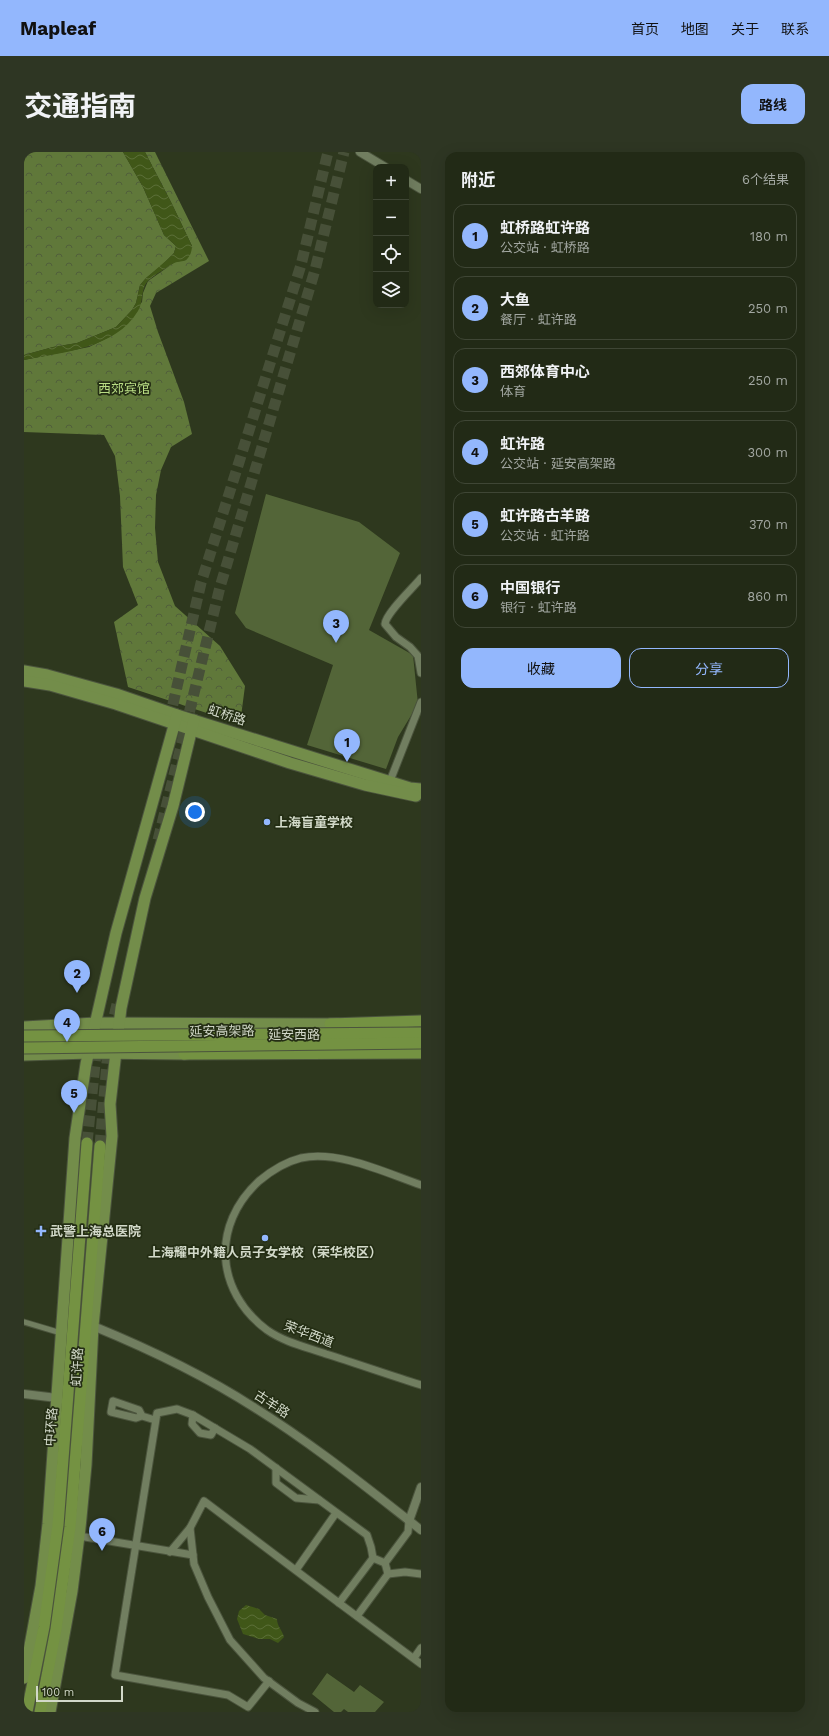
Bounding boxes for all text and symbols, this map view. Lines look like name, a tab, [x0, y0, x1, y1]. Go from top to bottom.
text: Mapleaf	[20, 17, 96, 40]
text: 首页	[631, 21, 659, 37]
text: 地图	[681, 21, 709, 37]
text: 关于	[731, 21, 759, 37]
text: 联系	[781, 21, 809, 37]
button: 路线	[741, 84, 805, 124]
text: 交通指南	[24, 90, 136, 123]
map controls	[373, 164, 409, 308]
button: +	[373, 164, 409, 200]
text: 附近	[461, 170, 495, 190]
text: 6个结果	[742, 172, 789, 187]
button: −	[373, 200, 409, 236]
text: 虹桥路虹许路	[500, 219, 590, 237]
text: 1	[472, 229, 478, 244]
text: 180 m	[750, 229, 788, 244]
button: locate	[373, 236, 409, 272]
text: 公交站 · 虹桥路	[500, 240, 590, 255]
button: layers	[373, 272, 409, 308]
text: 大鱼	[500, 291, 530, 309]
text: 2	[471, 301, 479, 316]
text: 250 m	[748, 301, 788, 316]
text: 餐厅 · 虹许路	[500, 312, 577, 327]
text: 西郊体育中心	[500, 363, 590, 381]
text: 3	[471, 373, 479, 388]
text: 250 m	[748, 373, 788, 388]
park label: 西郊宾馆	[98, 381, 150, 396]
text: 体育	[500, 384, 526, 399]
text: 虹许路	[500, 435, 545, 453]
text: 4	[471, 445, 479, 460]
text: 300 m	[747, 445, 788, 460]
text: 公交站 · 延安高架路	[500, 456, 616, 471]
text: 虹许路古羊路	[500, 507, 590, 525]
text: 5	[471, 517, 479, 532]
text: 370 m	[749, 517, 788, 532]
text: 公交站 · 虹许路	[500, 528, 590, 543]
text: 中国银行	[500, 579, 560, 597]
text: 6	[471, 589, 479, 604]
text: 860 m	[747, 589, 788, 604]
text: 银行 · 虹许路	[500, 600, 577, 615]
pin: 3	[323, 610, 349, 643]
button: 收藏	[461, 648, 621, 688]
button: 分享	[629, 648, 789, 688]
street label: 虹桥路	[206, 702, 248, 728]
pin: 1	[334, 729, 360, 762]
your location	[185, 802, 205, 822]
place label: 上海盲童学校	[275, 815, 353, 830]
marker: 上海盲童学校	[262, 817, 272, 827]
pin: 2	[64, 960, 90, 993]
pin: 4	[54, 1009, 80, 1042]
street label: 延安高架路	[189, 1023, 255, 1039]
street label: 延安西路	[268, 1027, 320, 1042]
pin: 5	[61, 1080, 87, 1113]
place label: 武警上海总医院	[50, 1224, 141, 1239]
marker: 武警上海总医院	[35, 1225, 47, 1237]
marker: 上海耀中外籍人员子女学校（荣华校区）	[260, 1233, 270, 1243]
place label: 上海耀中外籍人员子女学校（荣华校区）	[148, 1245, 382, 1260]
street label: 荣华西道	[282, 1318, 336, 1350]
street label: 虹许路	[68, 1347, 86, 1387]
street label: 古羊路	[252, 1387, 292, 1421]
street label: 中环路	[42, 1407, 60, 1447]
pin: 6	[89, 1518, 115, 1551]
scale bar	[36, 1684, 123, 1703]
text: 100 m	[42, 1686, 74, 1699]

